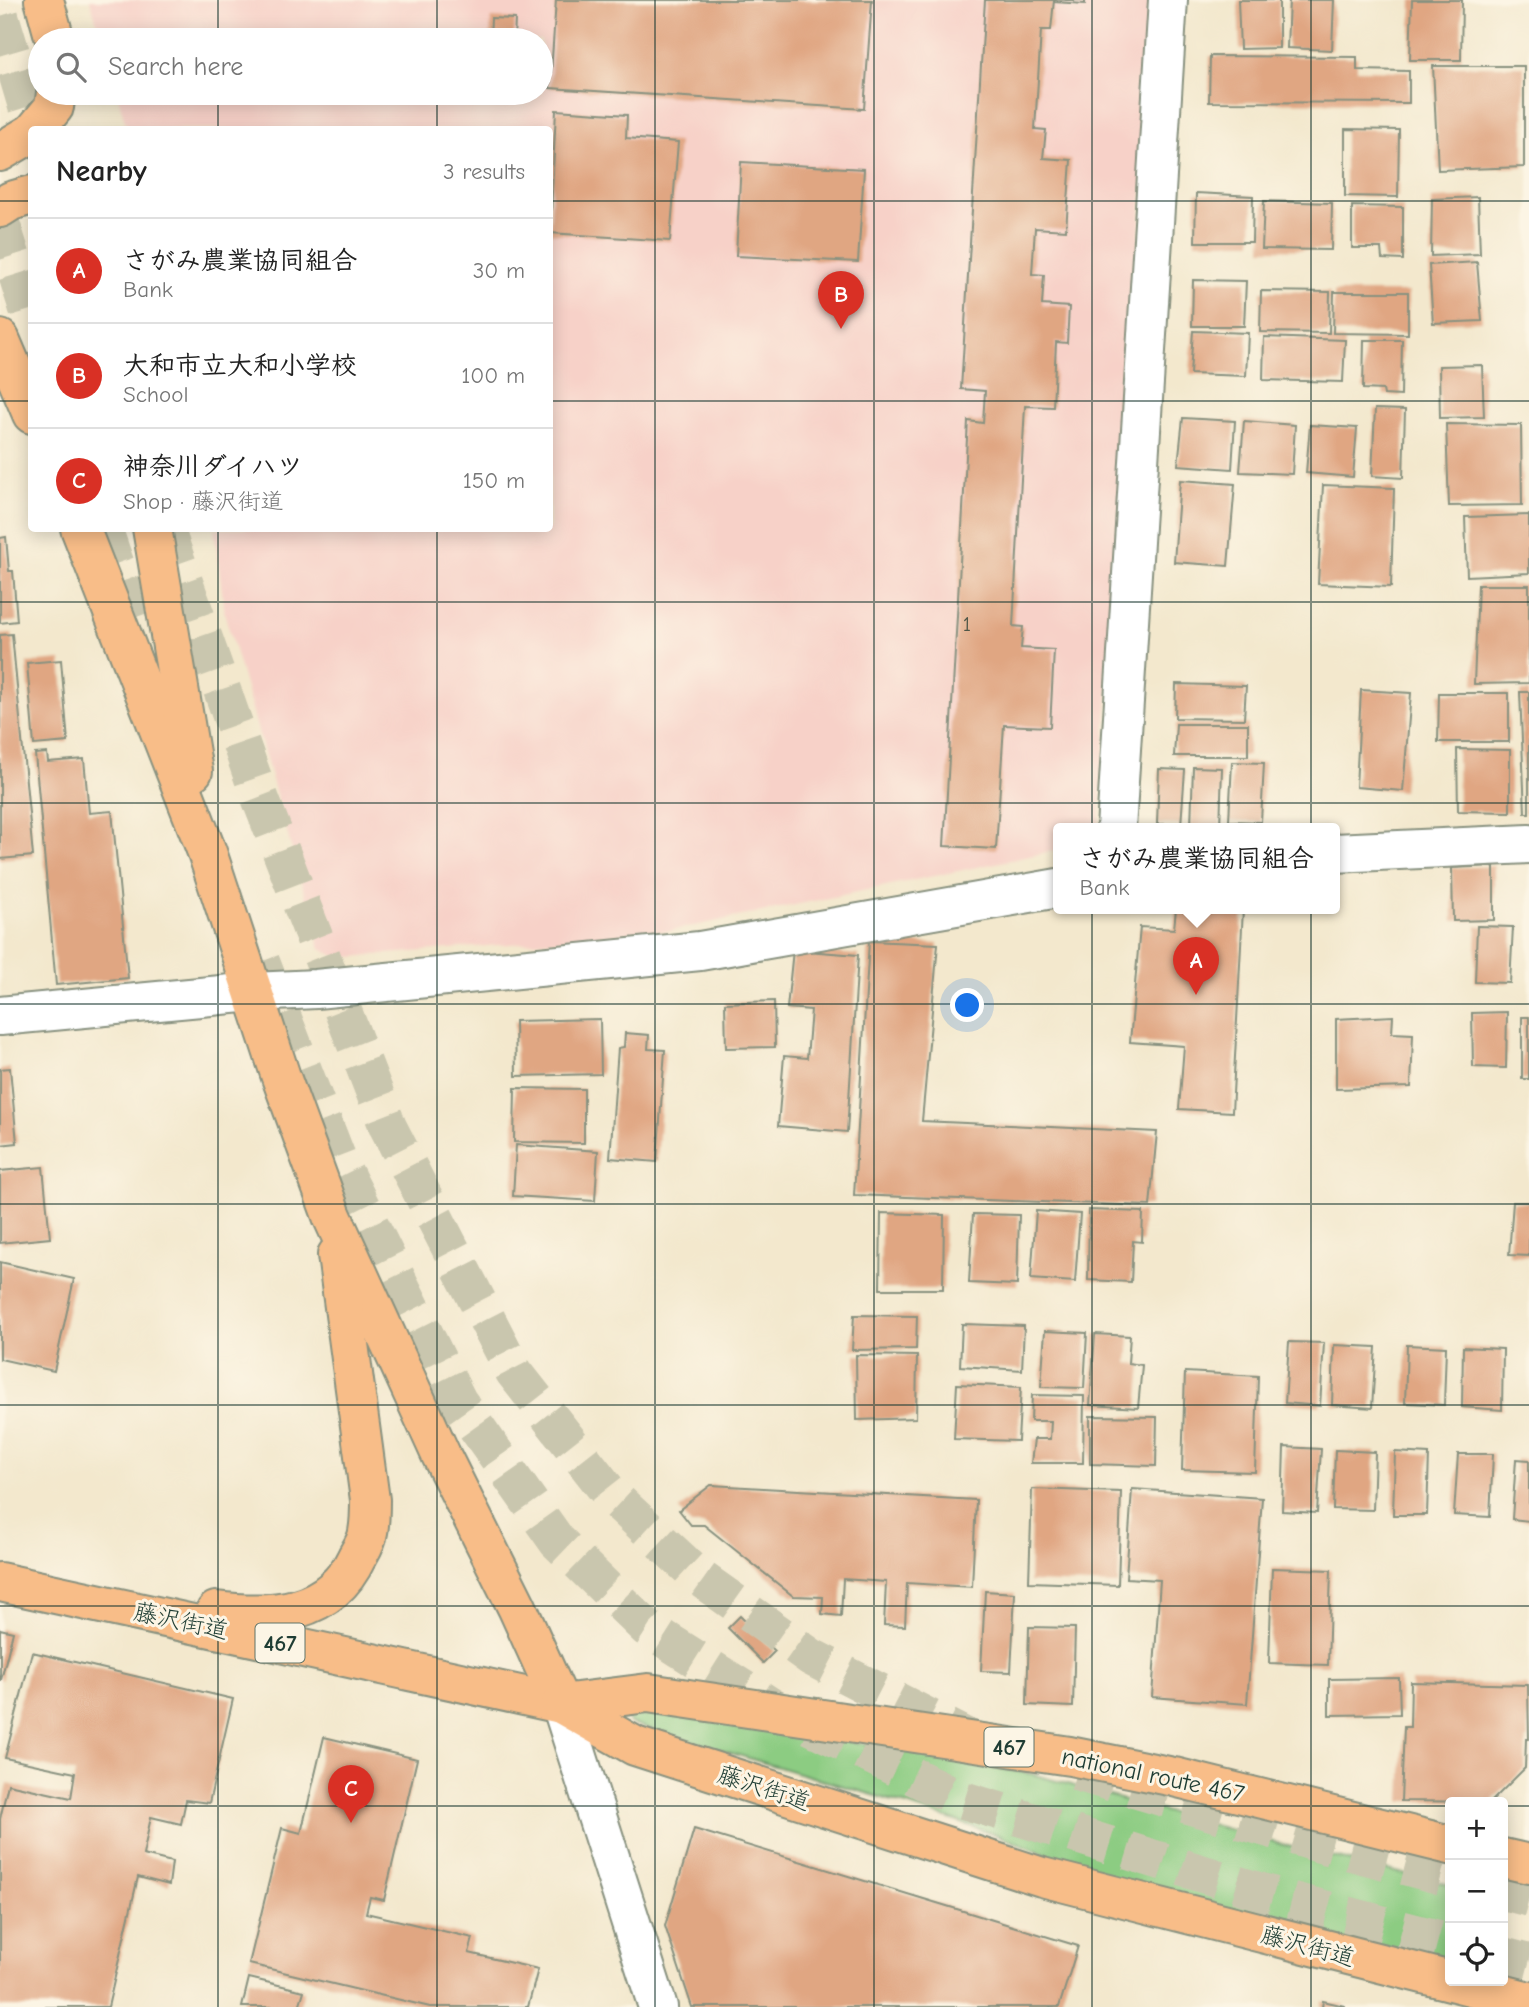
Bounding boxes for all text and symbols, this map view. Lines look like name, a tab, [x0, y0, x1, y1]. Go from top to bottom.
search box	[28, 28, 553, 105]
icon: search	[52, 48, 90, 86]
text: Search here	[108, 52, 243, 82]
text: Nearby	[56, 154, 147, 189]
text: 3 results	[443, 158, 525, 185]
text: さがみ農業協同組合	[123, 246, 357, 276]
text: A	[73, 257, 85, 284]
text: 30 m	[473, 257, 525, 284]
pin: B	[818, 271, 864, 329]
text: Bank	[123, 276, 173, 303]
text: 大和市立大和小学校	[123, 351, 357, 381]
text: B	[72, 362, 86, 389]
text: 100 m	[461, 362, 525, 389]
text: School	[123, 381, 188, 408]
text: 神奈川ダイハツ	[123, 452, 302, 482]
text: C	[72, 467, 86, 494]
text: 150 m	[463, 467, 525, 494]
text: Shop · 藤沢街道	[123, 488, 284, 515]
house number: 1	[963, 612, 971, 636]
popup	[1053, 823, 1340, 914]
text: さがみ農業協同組合	[1079, 844, 1314, 874]
text: Bank	[1079, 874, 1129, 901]
pin: A	[1173, 937, 1219, 995]
your location	[950, 988, 984, 1022]
street label: 藤沢街道	[131, 1597, 231, 1645]
road number: 467	[256, 1624, 304, 1662]
road number: 467	[984, 1728, 1034, 1766]
street label: national route 467	[1059, 1742, 1247, 1808]
street label: 藤沢街道	[714, 1760, 814, 1816]
pin: C	[328, 1765, 374, 1823]
map controls	[1445, 1797, 1508, 1986]
button: +	[1445, 1797, 1508, 1860]
button: −	[1445, 1860, 1508, 1923]
street label: 藤沢街道	[1258, 1920, 1358, 1972]
button: locate	[1445, 1923, 1508, 1986]

